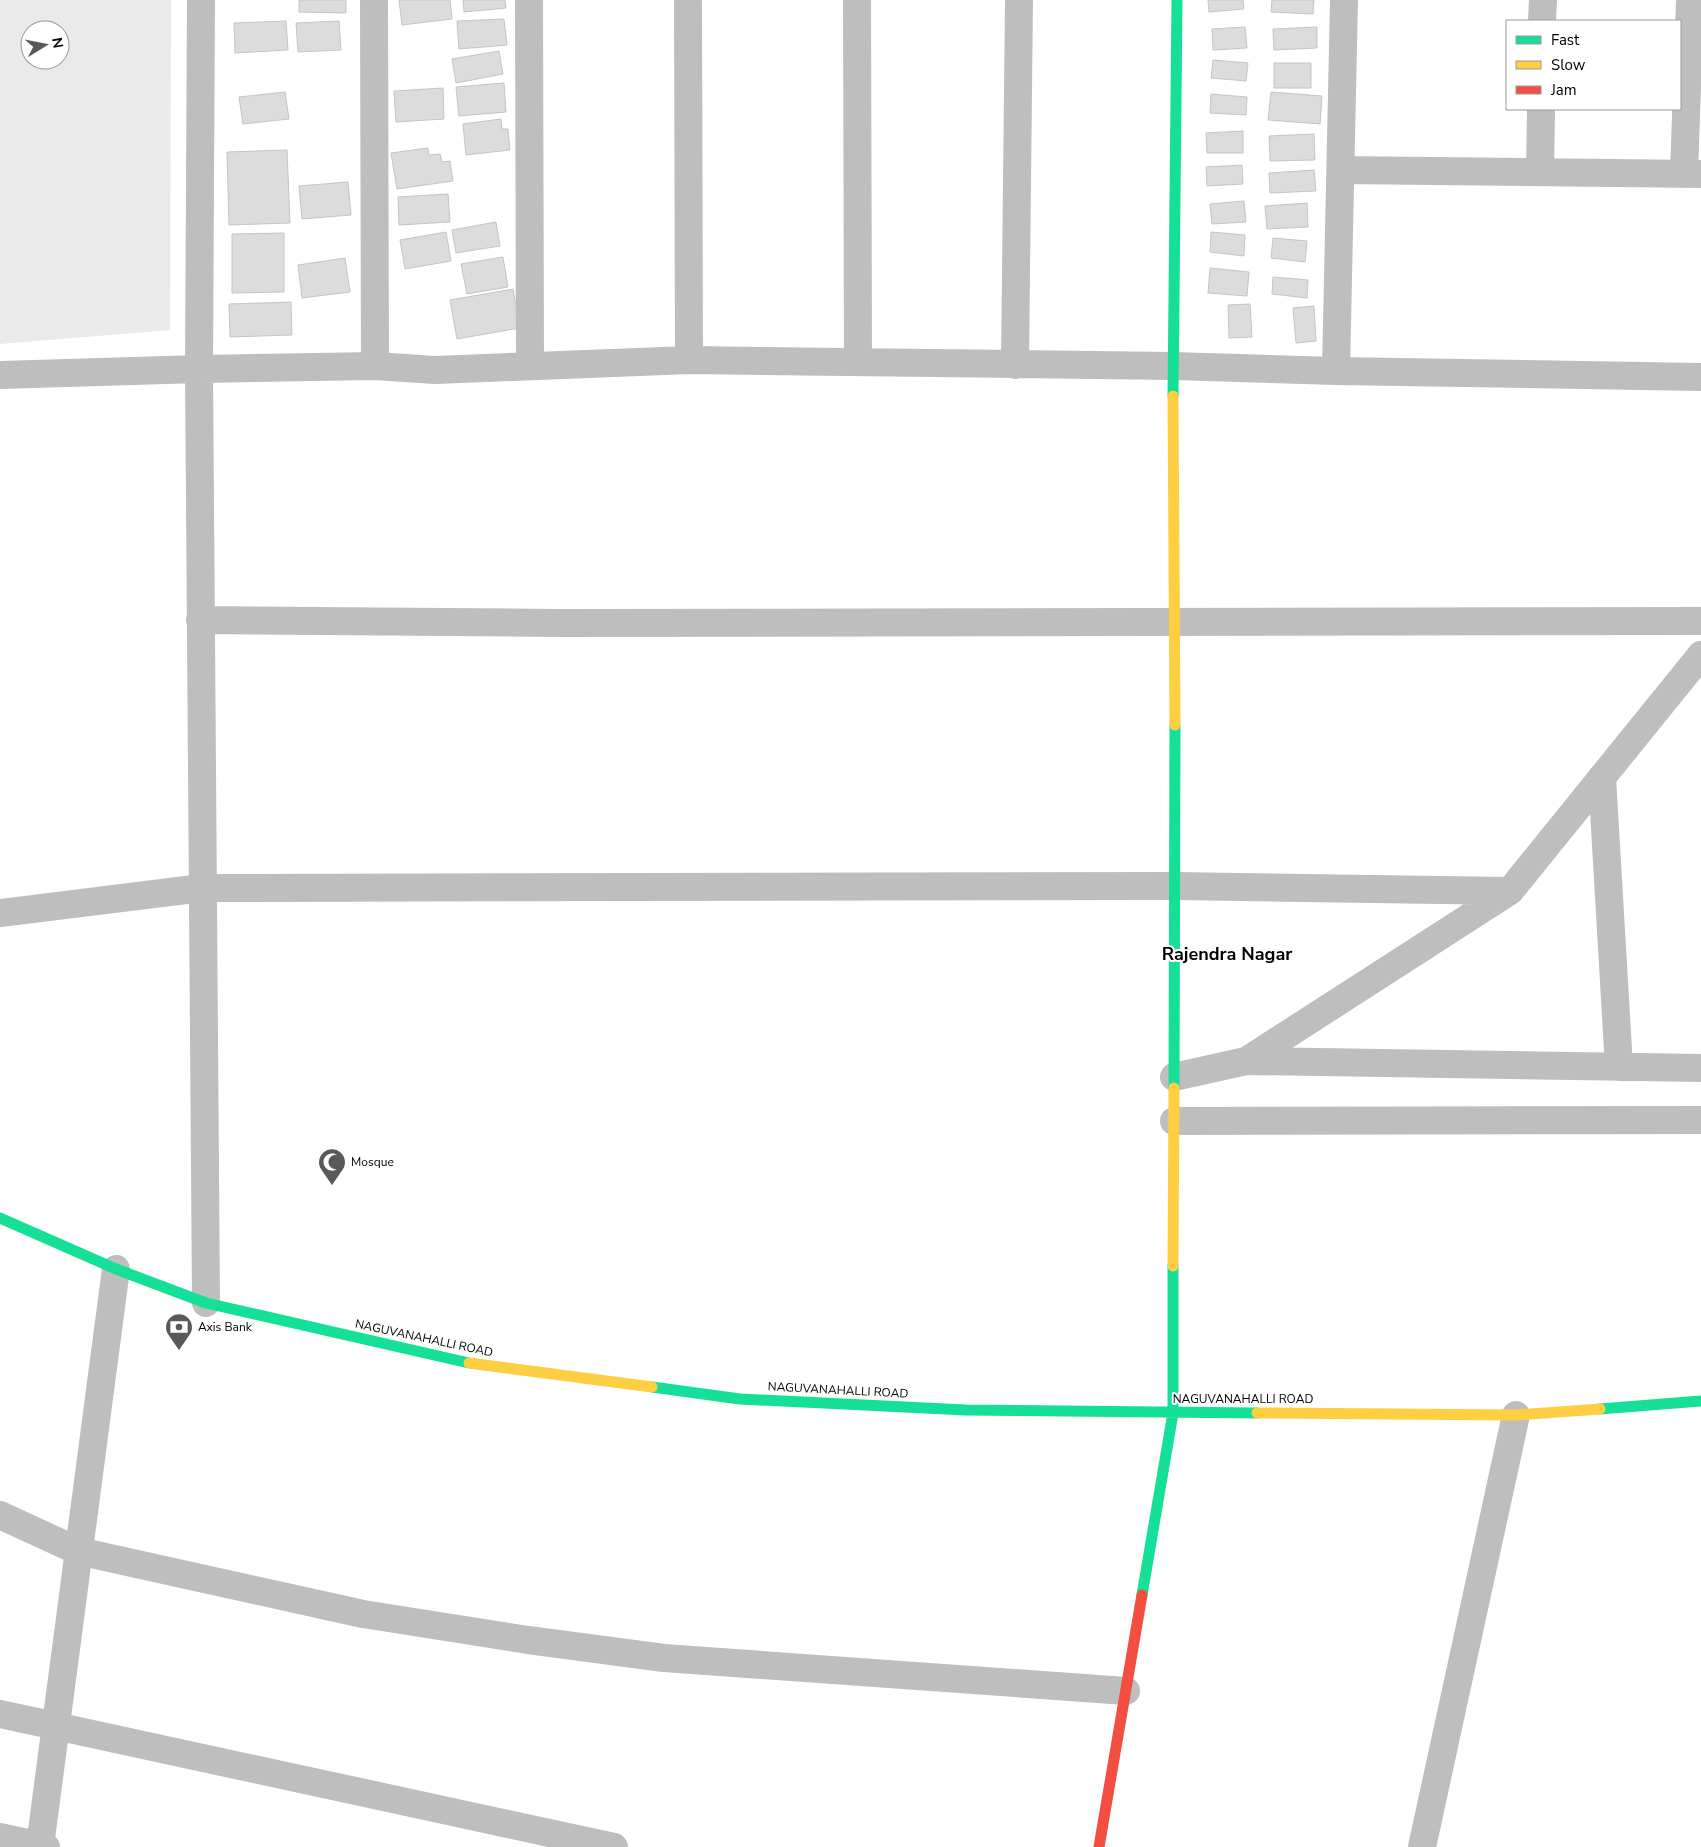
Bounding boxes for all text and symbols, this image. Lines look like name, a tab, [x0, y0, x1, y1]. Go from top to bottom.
north arrow	[20, 20, 70, 70]
legend	[1506, 20, 1681, 110]
text: Fast	[1551, 30, 1580, 50]
text: N	[47, 36, 68, 50]
text: Slow	[1551, 55, 1586, 75]
text: Jam	[1550, 80, 1577, 100]
district label: Rajendra Nagar	[1162, 942, 1292, 966]
mosque icon: Mosque	[317, 1147, 347, 1186]
place label: Mosque	[351, 1154, 394, 1170]
bank icon: Axis Bank	[164, 1312, 194, 1351]
street label: NAGUVANAHALLI ROAD	[354, 1316, 495, 1360]
place label: Axis Bank	[198, 1319, 253, 1335]
street label: NAGUVANAHALLI ROAD	[767, 1378, 909, 1402]
street label: NAGUVANAHALLI ROAD	[1173, 1391, 1313, 1407]

